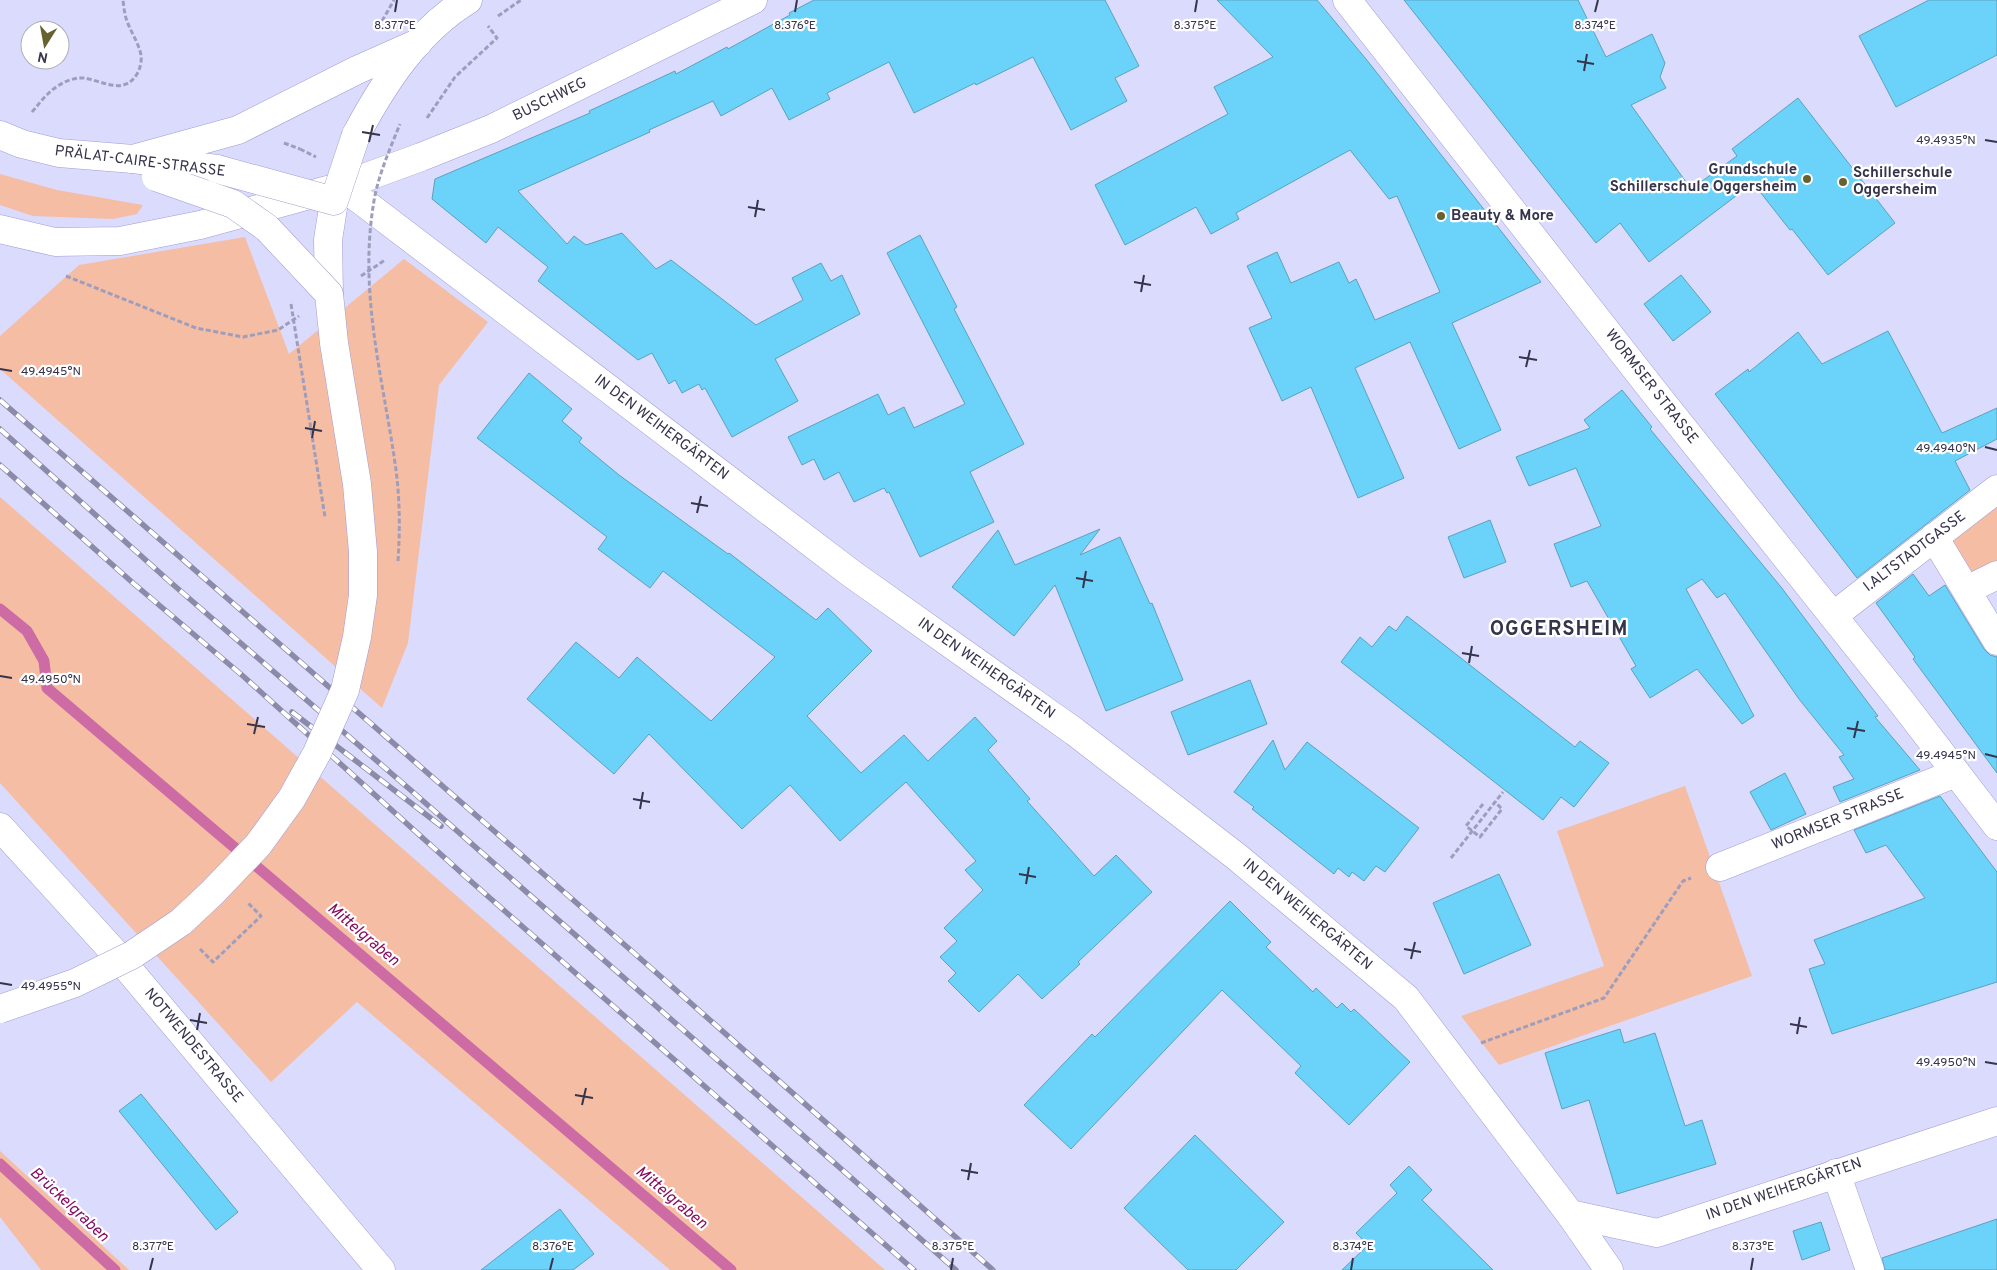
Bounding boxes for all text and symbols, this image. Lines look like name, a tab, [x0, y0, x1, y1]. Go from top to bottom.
text: 8.377°E	[374, 18, 416, 34]
text: 8.376°E	[774, 18, 816, 34]
text: 8.375°E	[1174, 18, 1216, 34]
text: 8.374°E	[1574, 18, 1616, 34]
north arrow	[20, 20, 70, 70]
text: N	[36, 47, 49, 66]
street label: BUSCHWEG	[510, 74, 590, 126]
text: 49.4935°N	[1916, 133, 1976, 149]
street label: PRÄLAT-CAIRE-STRASSE	[54, 141, 227, 182]
place label: Grundschule Schillerschule Oggersheim	[1610, 161, 1797, 197]
place label: Schillerschule Oggersheim	[1853, 164, 1952, 200]
marker: Grundschule Schillerschule Oggersheim	[1801, 173, 1813, 185]
marker: Schillerschule Oggersheim	[1837, 176, 1849, 188]
place label: Beauty & More	[1451, 207, 1554, 226]
marker: Beauty & More	[1435, 210, 1447, 222]
street label: WORMSER STRASSE	[1600, 326, 1702, 448]
text: 49.4945°N	[21, 364, 81, 380]
street label: IN DEN WEIHERGÄRTEN	[590, 370, 733, 485]
text: 49.4940°N	[1916, 441, 1976, 457]
street label: I.ALTSTADTGASSE	[1860, 507, 1970, 597]
street label: IN DEN WEIHERGÄRTEN	[914, 613, 1059, 724]
district label: OGGERSHEIM	[1490, 617, 1628, 643]
text: 49.4950°N	[21, 672, 81, 688]
text: 49.4945°N	[1916, 748, 1976, 764]
street label: WORMSER STRASSE	[1769, 785, 1907, 855]
street label: IN DEN WEIHERGÄRTEN	[1238, 854, 1376, 975]
water label: Mittelgraben	[323, 899, 403, 971]
text: 49.4955°N	[21, 979, 81, 995]
street label: NOTWENDESTRASSE	[139, 985, 247, 1107]
text: 49.4950°N	[1916, 1055, 1976, 1071]
street label: IN DEN WEIHERGÄRTEN	[1703, 1153, 1864, 1226]
water label: Mittelgraben	[631, 1162, 711, 1234]
water label: Brückelgraben	[25, 1163, 113, 1247]
text: 8.377°E	[132, 1239, 174, 1255]
text: 8.376°E	[532, 1239, 574, 1255]
text: 8.375°E	[932, 1239, 974, 1255]
text: 8.374°E	[1332, 1239, 1374, 1255]
text: 8.373°E	[1732, 1239, 1774, 1255]

